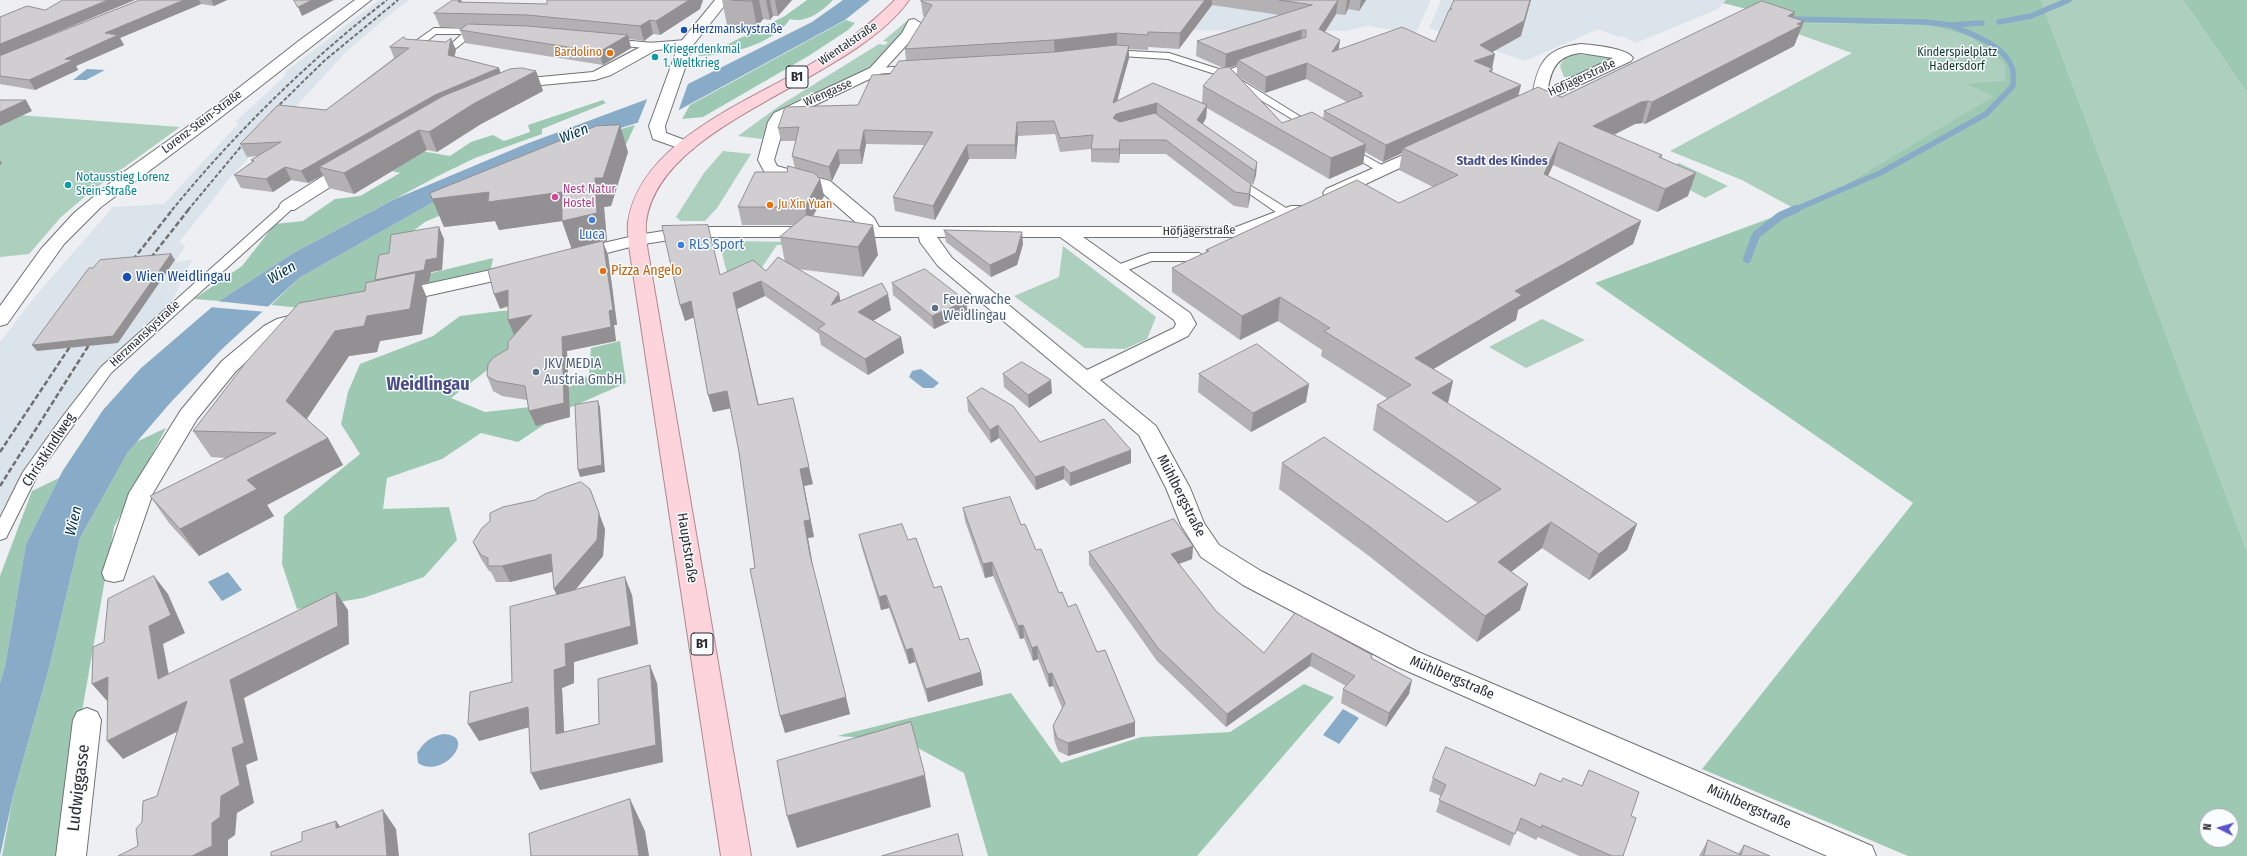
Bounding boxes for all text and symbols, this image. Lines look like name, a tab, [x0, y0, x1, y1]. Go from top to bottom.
street label: Wientalstraße	[816, 19, 880, 69]
place label: Herzmanskystraße	[692, 23, 783, 37]
marker: Herzmanskystraße	[679, 25, 689, 35]
place label: Kriegerdenkmal 1. Weltkrieg	[663, 43, 740, 71]
place label: Bardolino	[554, 46, 602, 60]
park label: Kinderspielplatz Hadersdorf	[1917, 46, 1997, 74]
marker: Bardolino	[605, 48, 615, 58]
marker: Kriegerdenkmal 1. Weltkrieg	[650, 52, 660, 62]
street label: Hofjägerstraße	[1546, 56, 1618, 100]
road number: B1	[786, 66, 808, 88]
street label: Wiengasse	[802, 76, 854, 110]
street label: Lorenz-Stein-Straße	[159, 87, 245, 157]
water label: Wien	[557, 120, 591, 148]
district label: Stadt des Kindes	[1456, 153, 1548, 169]
place label: Notausstieg Lorenz Stein-Straße	[76, 171, 169, 199]
marker: Notausstieg Lorenz Stein-Straße	[63, 180, 73, 190]
place label: Nest Natur Hostel	[563, 183, 616, 211]
marker: Nest Natur Hostel	[550, 192, 560, 202]
place label: Ju Xin Yuan	[778, 198, 832, 212]
marker: Ju Xin Yuan	[765, 200, 775, 210]
marker: Luca	[587, 215, 597, 225]
street label: Hofjägerstraße	[1163, 223, 1235, 239]
place label: Luca	[579, 227, 605, 243]
place label: RLS Sport	[689, 237, 744, 253]
marker: RLS Sport	[676, 240, 686, 250]
water label: Wien	[265, 258, 299, 288]
place label: Pizza Angelo	[611, 263, 682, 279]
marker: Pizza Angelo	[598, 266, 608, 276]
place label: Wien Weidlingau	[136, 269, 231, 285]
marker: Wien Weidlingau	[121, 271, 133, 283]
place label: Feuerwache Weidlingau	[943, 292, 1011, 324]
street label: Herzmanskystraße	[107, 298, 183, 370]
marker: Feuerwache Weidlingau	[930, 303, 940, 313]
place label: JKV MEDIA Austria GmbH	[544, 356, 623, 388]
marker: JKV MEDIA Austria GmbH	[531, 367, 541, 377]
district label: Weidlingau	[386, 374, 470, 396]
street label: Christkindlweg	[19, 410, 79, 490]
street label: Mühlbergstraße	[1153, 452, 1209, 540]
water label: Wien	[62, 504, 86, 538]
street label: Hauptstraße	[673, 512, 701, 584]
road number: B1	[691, 633, 713, 655]
street label: Mühlbergstraße	[1407, 653, 1497, 703]
street label: Ludwiggasse	[64, 743, 94, 833]
street label: Mühlbergstraße	[1704, 781, 1794, 833]
north arrow	[2199, 808, 2239, 848]
text: N	[2201, 823, 2214, 831]

